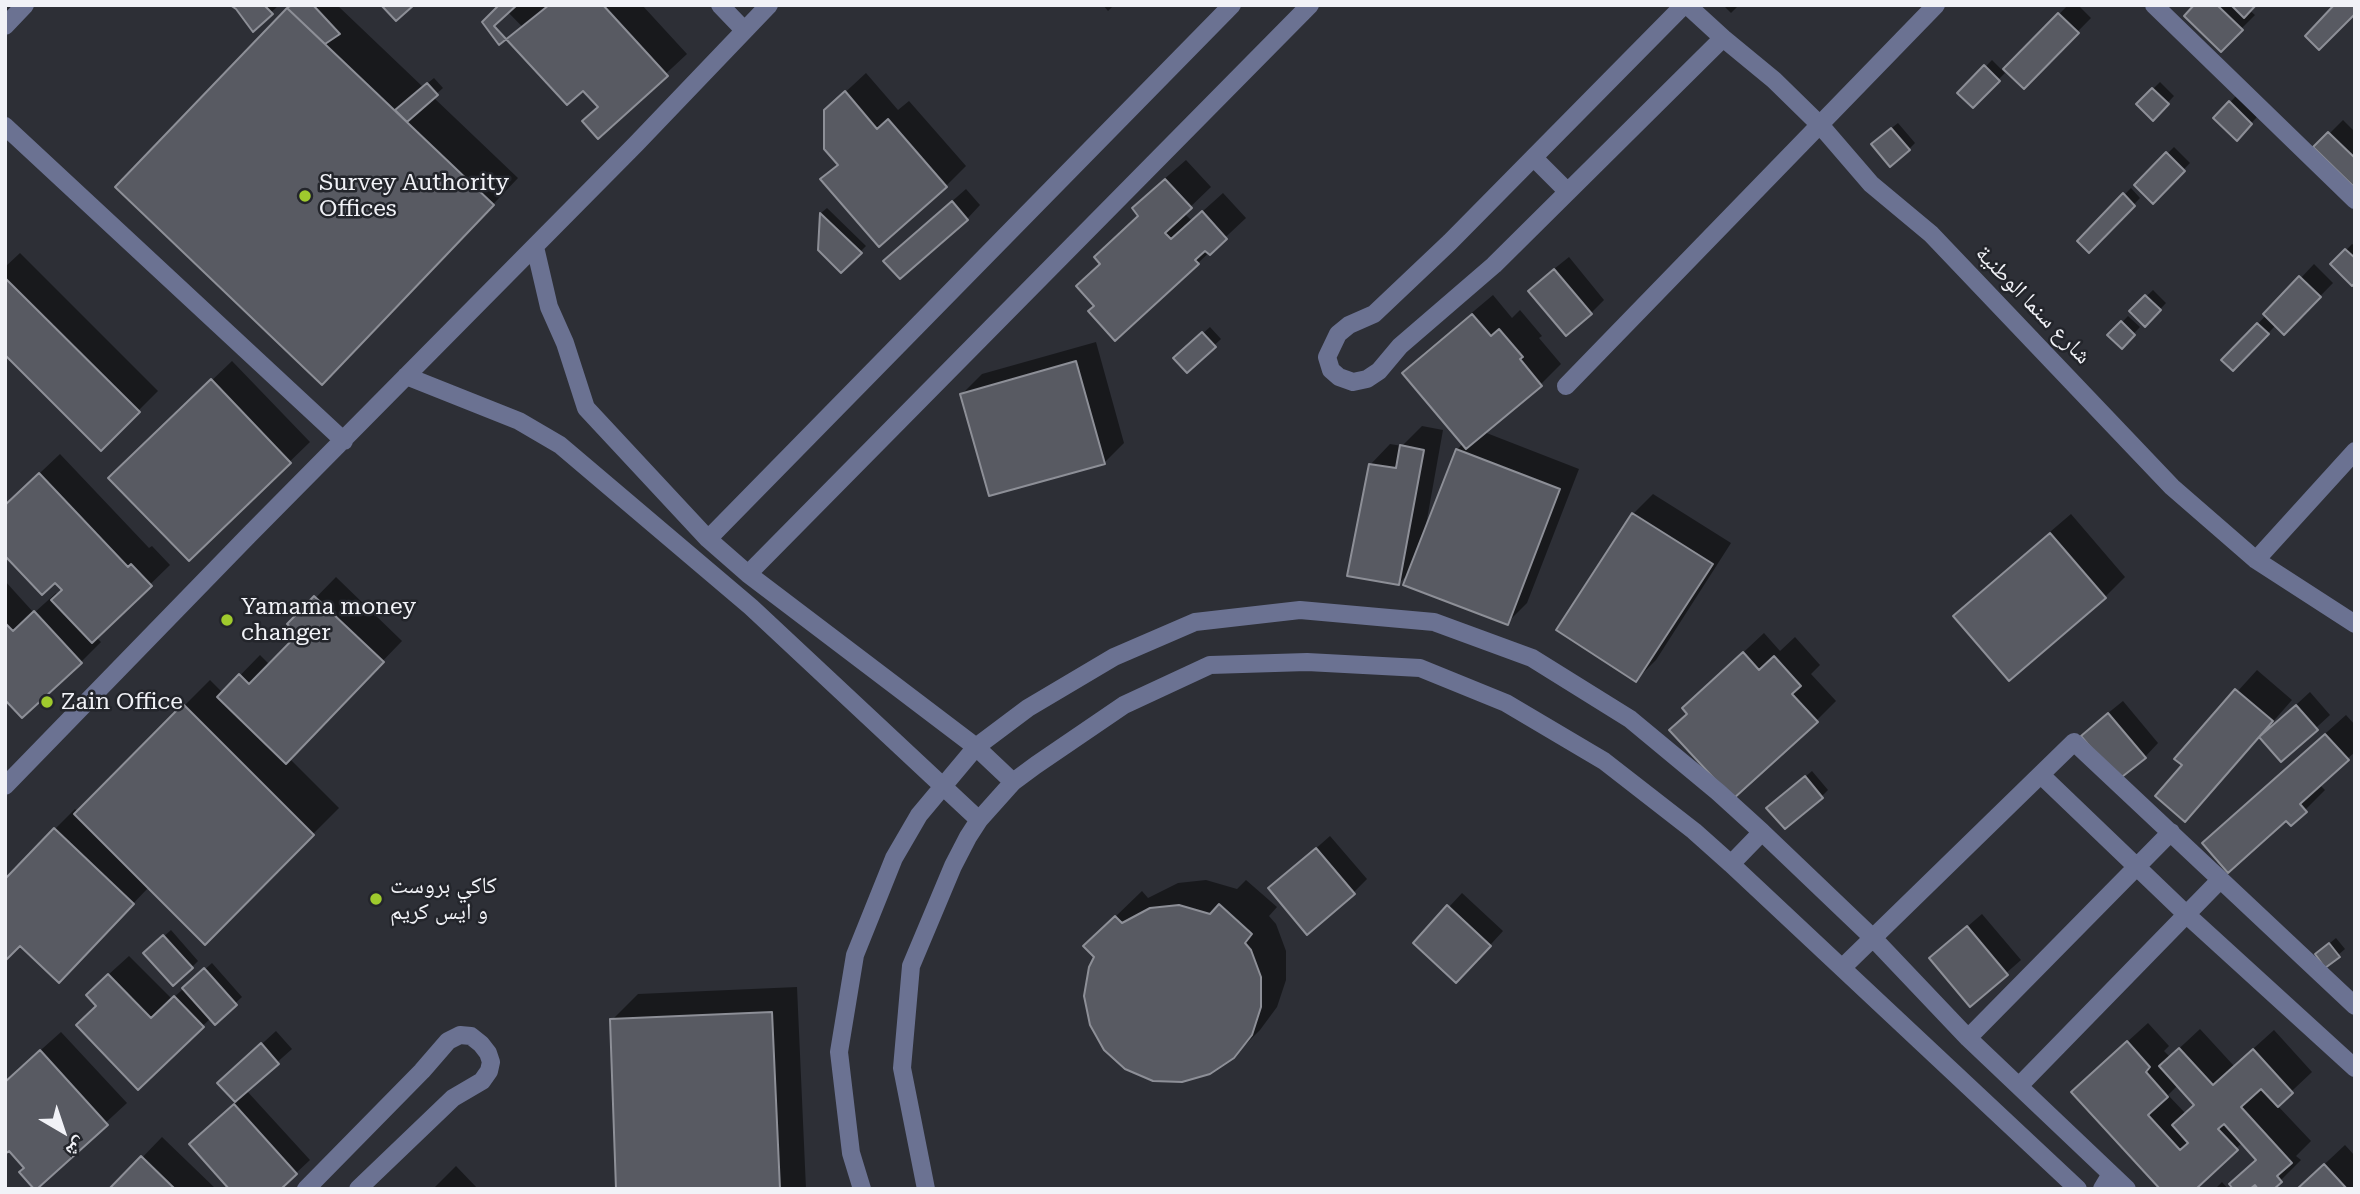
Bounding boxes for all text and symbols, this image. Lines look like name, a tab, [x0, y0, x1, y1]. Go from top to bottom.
place label: Survey Authority Offices	[319, 169, 509, 223]
marker: Survey Authority Offices	[297, 188, 313, 204]
street label: شارع سنما الوطنية	[1970, 240, 2096, 370]
place label: Yamama money changer	[241, 593, 416, 647]
marker: Yamama money changer	[219, 612, 235, 628]
place label: Zain Office	[61, 688, 183, 716]
marker: Zain Office	[39, 694, 55, 710]
place label: كاكي بروست و ايس كريم	[390, 872, 497, 926]
marker: كاكي بروست و ايس كريم	[368, 891, 384, 907]
north arrow	[28, 1096, 98, 1166]
text: ش	[61, 1132, 92, 1163]

